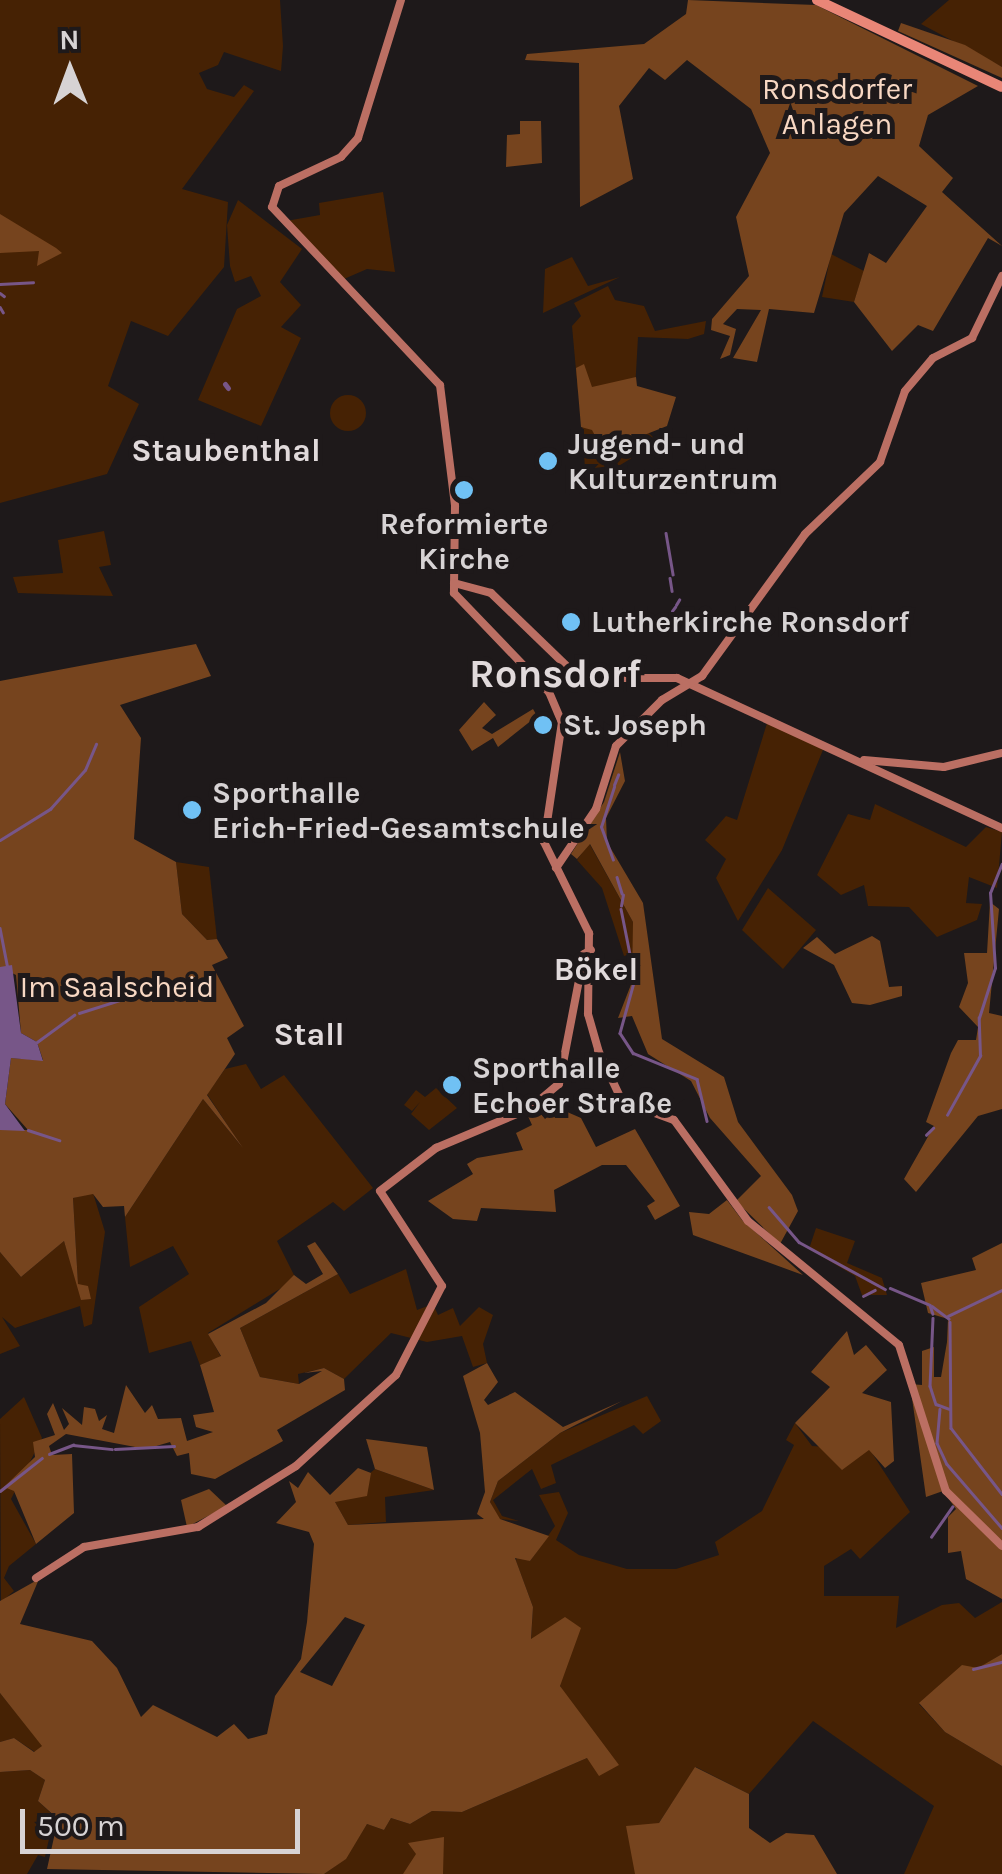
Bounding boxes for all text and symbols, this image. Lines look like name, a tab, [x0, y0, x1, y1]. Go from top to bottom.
north arrow	[20, 20, 120, 120]
text: N	[59, 23, 80, 56]
park label: Ronsdorfer Anlagen	[762, 71, 912, 142]
place label: Jugend- und Kulturzentrum	[568, 426, 778, 496]
district label: Staubenthal	[131, 432, 321, 470]
marker: Jugend- und Kulturzentrum	[537, 450, 559, 472]
marker: Reformierte Kirche	[453, 479, 475, 501]
place label: Reformierte Kirche	[380, 506, 548, 576]
place label: Lutherkirche Ronsdorf	[591, 604, 909, 640]
marker: Lutherkirche Ronsdorf	[560, 611, 582, 633]
district label: Ronsdorf	[469, 650, 641, 698]
place label: St. Joseph	[563, 707, 707, 743]
marker: St. Joseph	[532, 714, 554, 736]
place label: Sporthalle Erich-Fried-Gesamtschule	[212, 775, 585, 846]
marker: Sporthalle Erich-Fried-Gesamtschule	[181, 799, 203, 821]
district label: Bökel	[554, 951, 638, 989]
park label: Im Saalscheid	[20, 969, 214, 1005]
district label: Stall	[273, 1016, 345, 1054]
place label: Sporthalle Echoer Straße	[472, 1050, 672, 1120]
marker: Sporthalle Echoer Straße	[441, 1074, 463, 1096]
scale bar	[25, 1789, 305, 1851]
text: 500 m	[37, 1808, 125, 1844]

